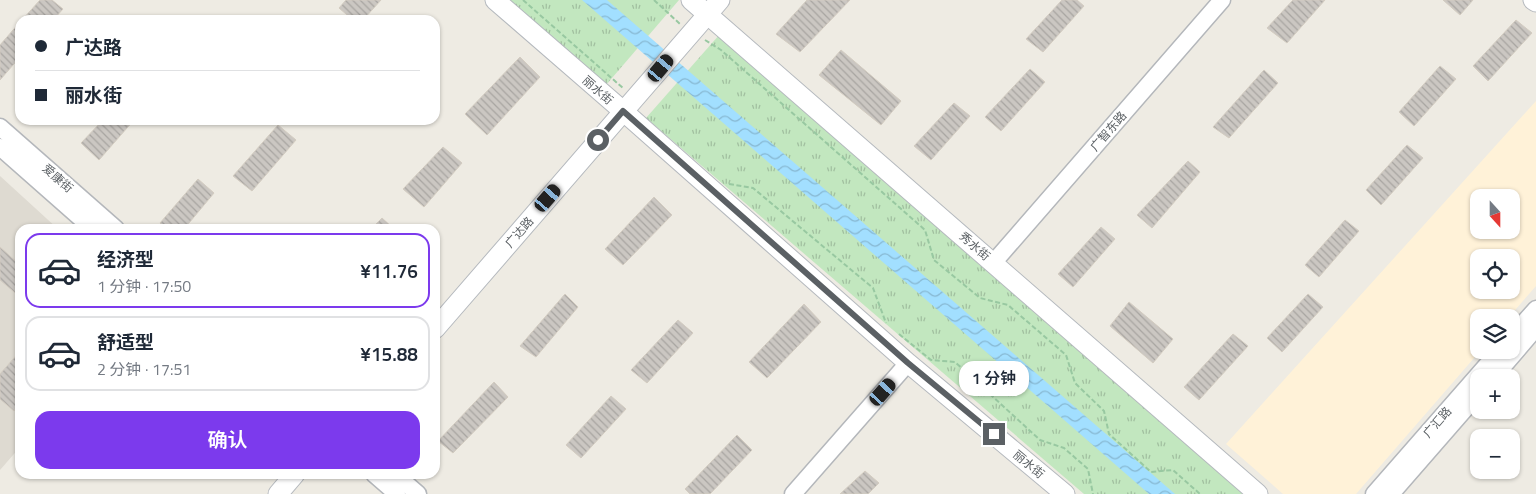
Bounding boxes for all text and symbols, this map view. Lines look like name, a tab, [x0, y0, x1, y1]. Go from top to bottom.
text: 广达路	[65, 32, 122, 61]
car	[645, 52, 676, 84]
street label: 丽水街	[578, 71, 618, 109]
text: 丽水街	[65, 80, 122, 109]
street label: 广智东路	[1085, 107, 1131, 155]
route start	[587, 129, 609, 151]
street label: 爱康街	[38, 159, 78, 197]
car	[532, 182, 563, 214]
north arrow	[1470, 189, 1520, 239]
map controls	[1470, 189, 1520, 479]
street label: 广达路	[500, 212, 538, 252]
street label: 秀水街	[955, 227, 995, 265]
text: 经济型	[97, 244, 154, 273]
icon: car	[37, 248, 82, 293]
button: locate	[1470, 249, 1520, 299]
text: ¥11.76	[360, 256, 418, 285]
text: 1 分钟 · 17:50	[97, 274, 191, 298]
button: layers	[1470, 309, 1520, 359]
text: 舒适型	[97, 327, 154, 356]
icon: car	[37, 331, 82, 376]
text: ¥15.88	[360, 339, 418, 368]
text: 2 分钟 · 17:51	[97, 357, 191, 381]
callout: 1 分钟	[959, 362, 1029, 396]
text: 1 分钟	[972, 366, 1016, 390]
button: +	[1470, 369, 1520, 419]
car	[867, 376, 898, 408]
street label: 广汇路	[1418, 402, 1456, 442]
button: 确认	[35, 411, 420, 469]
route end	[983, 423, 1005, 445]
button: −	[1470, 429, 1520, 479]
street label: 丽水街	[1009, 445, 1049, 483]

